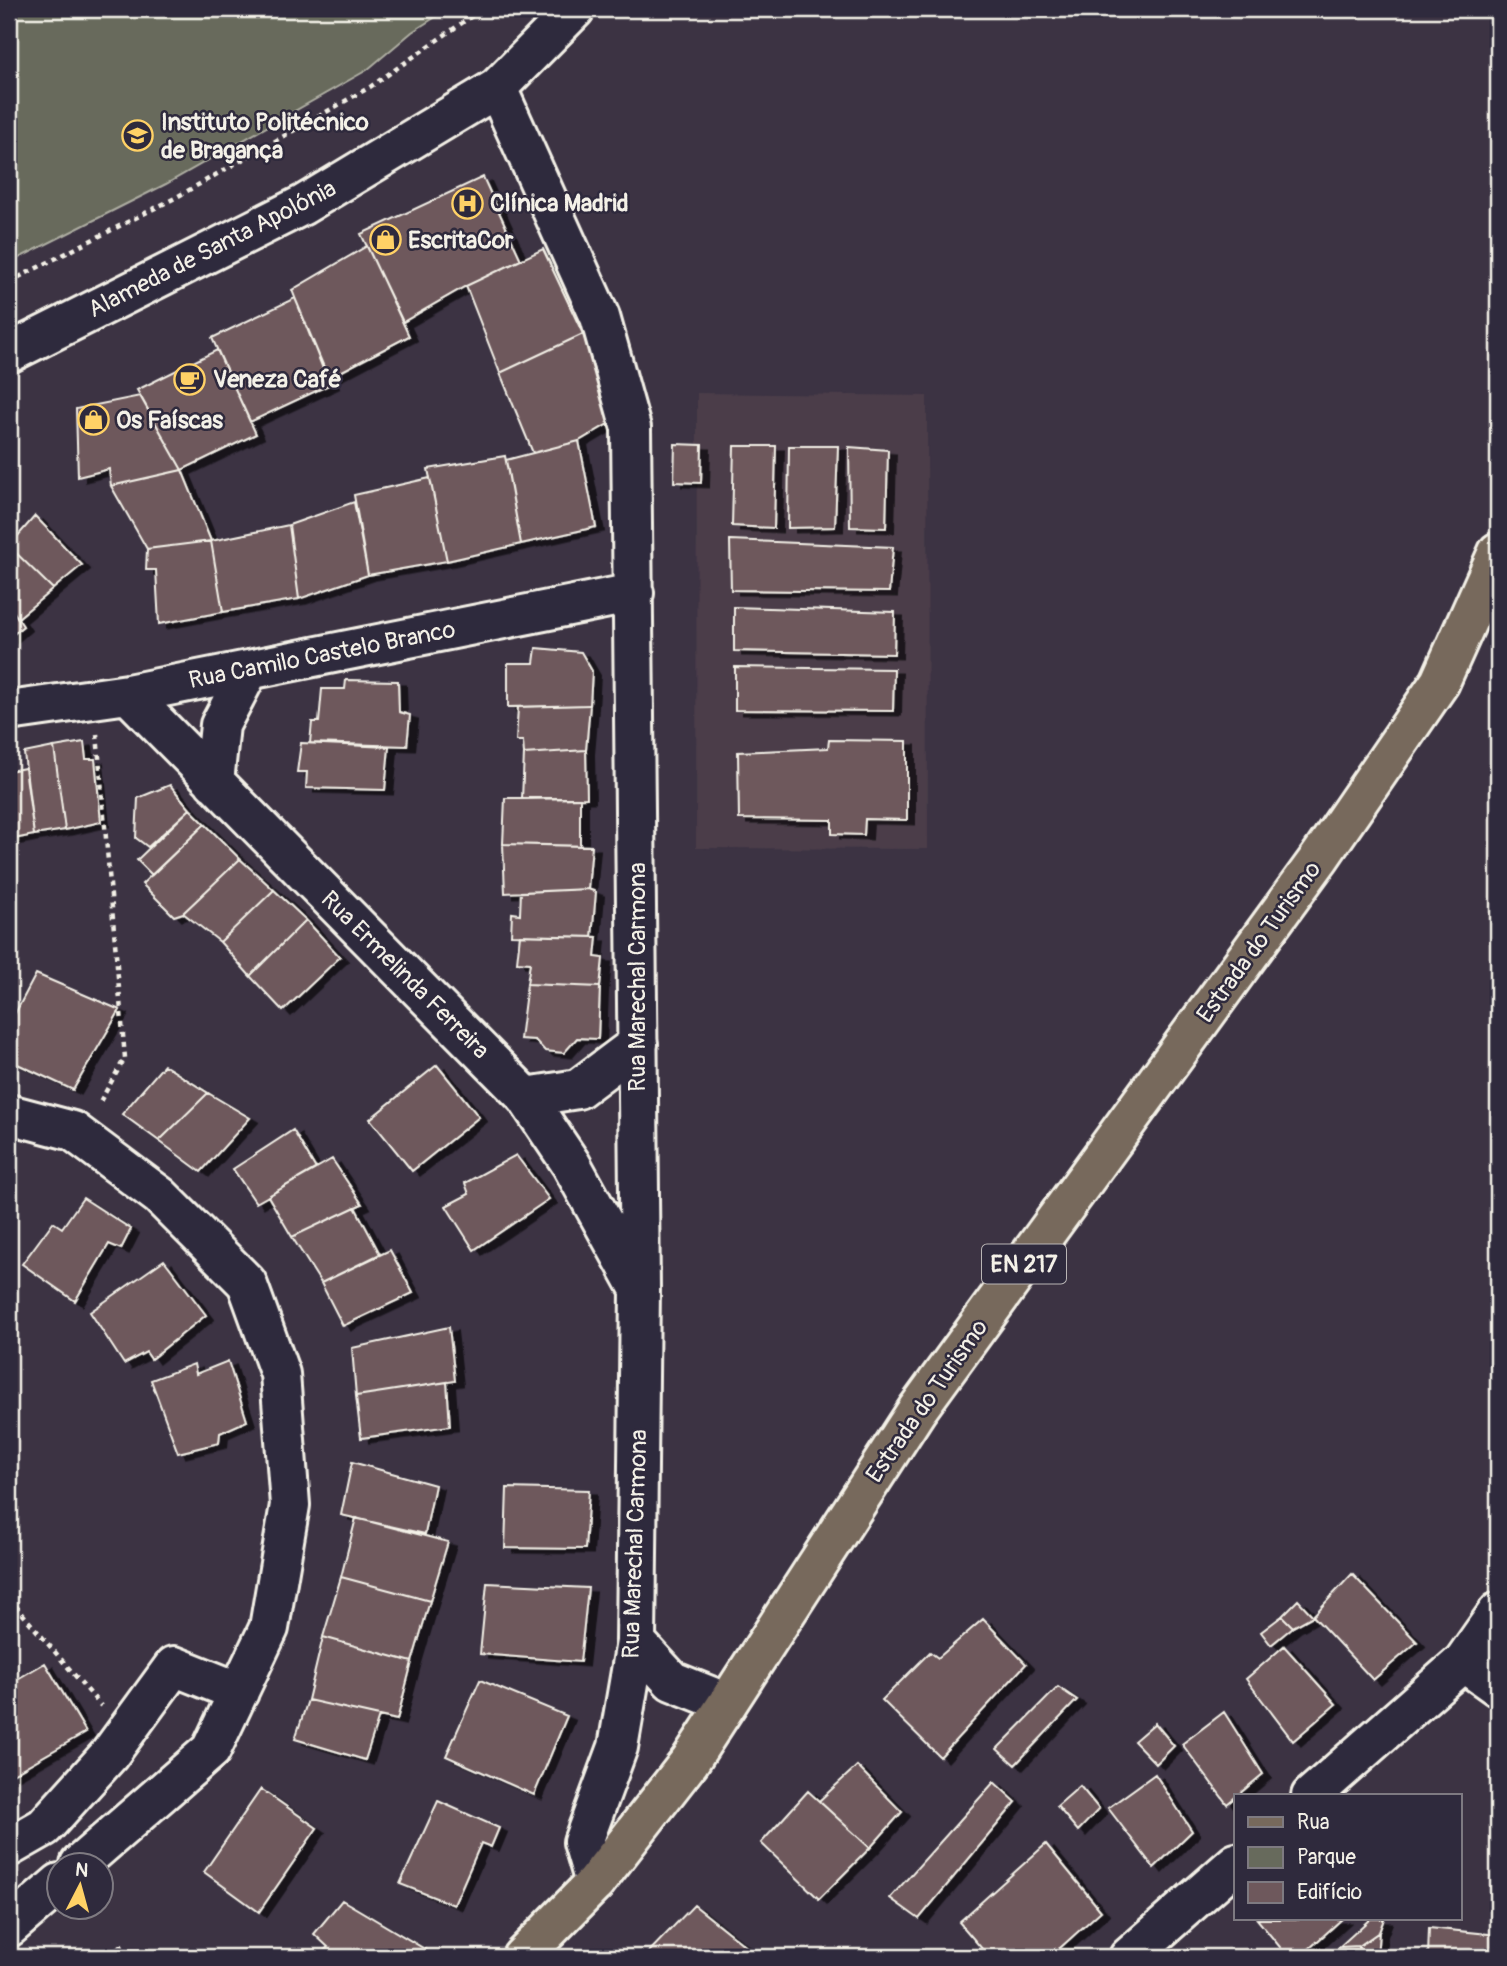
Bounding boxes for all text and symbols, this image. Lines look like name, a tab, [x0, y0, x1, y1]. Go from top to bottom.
place label: Instituto Politécnico de Bragança	[161, 108, 369, 165]
school or university icon: Instituto Politécnico de Bragança	[121, 119, 155, 153]
street label: Alameda de Santa Apolónia	[83, 174, 341, 324]
hospital icon: Clínica Madrid	[450, 186, 484, 220]
place label: Clínica Madrid	[490, 189, 628, 218]
shop icon: EscritaCor	[368, 223, 402, 257]
place label: EscritaCor	[408, 226, 514, 255]
cafe icon: Veneza Café	[173, 362, 207, 396]
place label: Veneza Café	[213, 365, 342, 394]
shop icon: Os Faíscas	[76, 403, 110, 437]
place label: Os Faíscas	[116, 406, 223, 435]
street label: Rua Camilo Castelo Branco	[186, 615, 458, 695]
street label: Estrada do Turismo	[1191, 856, 1327, 1028]
street label: Rua Marechal Carmona	[623, 862, 652, 1092]
street label: Rua Ermelinda Ferreira	[315, 885, 495, 1065]
road number: EN 217	[982, 1245, 1066, 1284]
street label: Estrada do Turismo	[860, 1314, 994, 1488]
street label: Rua Marechal Carmona	[617, 1429, 653, 1659]
legend	[1234, 1794, 1462, 1920]
text: Rua	[1297, 1809, 1330, 1836]
text: Parque	[1297, 1844, 1356, 1871]
north arrow	[46, 1850, 116, 1920]
text: N	[74, 1857, 89, 1883]
text: Edifício	[1297, 1879, 1362, 1906]

